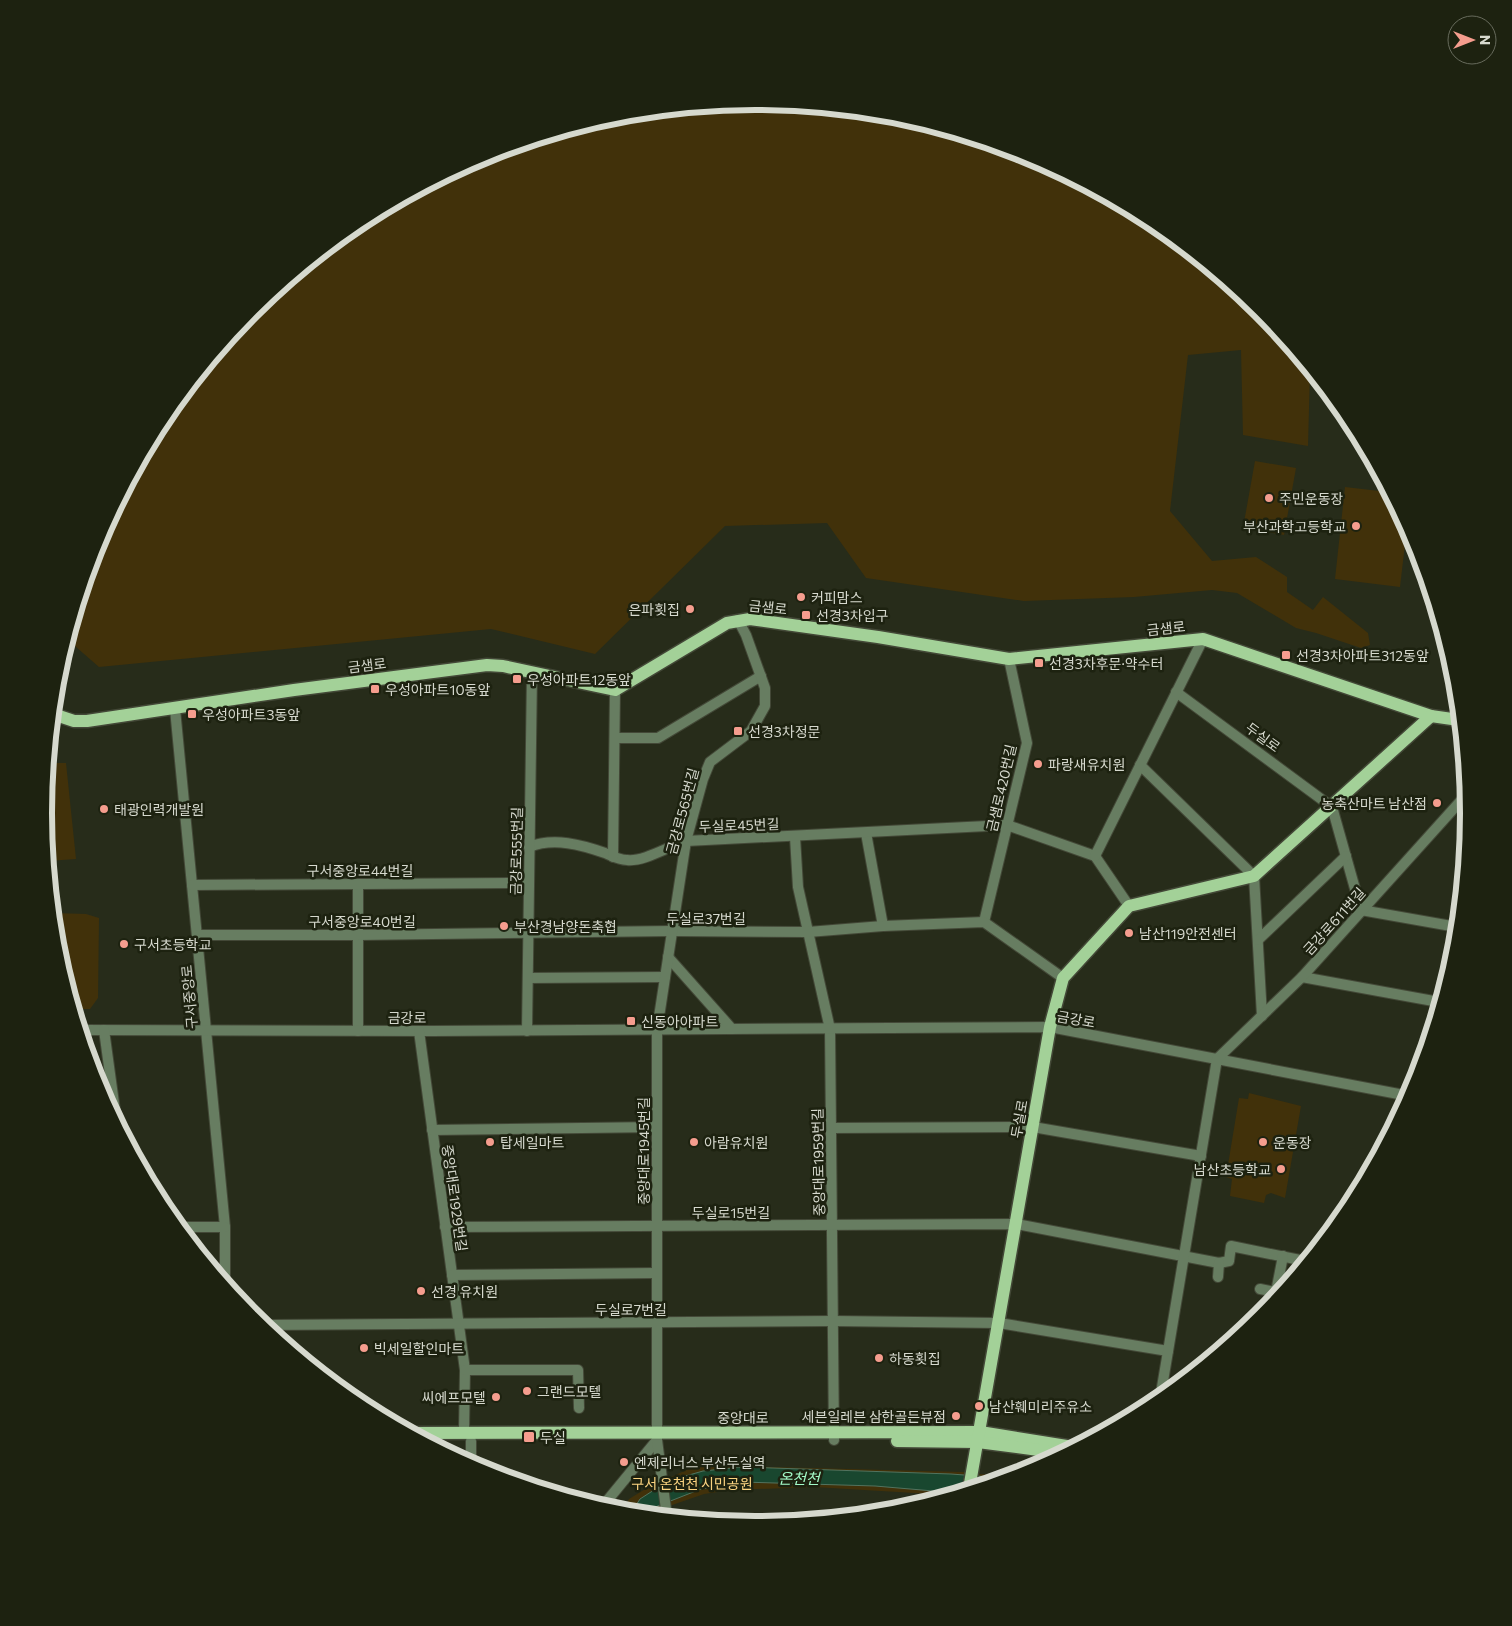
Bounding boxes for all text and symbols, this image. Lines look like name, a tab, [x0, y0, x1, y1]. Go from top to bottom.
north arrow	[1447, 15, 1497, 65]
text: N	[1477, 35, 1494, 45]
place label: 주민운동장	[1279, 490, 1344, 507]
marker: 주민운동장	[1263, 492, 1275, 504]
place label: 부산과학고등학교	[1243, 518, 1346, 535]
marker: 부산과학고등학교	[1350, 520, 1362, 532]
place label: 커피맘스	[811, 589, 863, 606]
marker: 커피맘스	[795, 591, 807, 603]
street label: 금샘로	[748, 597, 788, 617]
place label: 은파횟집	[628, 601, 680, 618]
marker: 은파횟집	[684, 603, 696, 615]
place label: 선경3차입구	[816, 607, 889, 624]
marker: 선경3차입구	[800, 609, 812, 621]
street label: 금샘로	[1146, 618, 1186, 638]
place label: 선경3차아파트312동앞	[1296, 647, 1429, 664]
marker: 선경3차아파트312동앞	[1280, 649, 1292, 661]
street label: 금샘로	[347, 654, 387, 676]
place label: 선경3차후문·약수터	[1049, 655, 1163, 672]
marker: 선경3차후문·약수터	[1033, 657, 1045, 669]
place label: 우성아파트12동앞	[527, 671, 631, 688]
marker: 우성아파트12동앞	[511, 673, 523, 685]
place label: 우성아파트10동앞	[385, 681, 490, 698]
marker: 우성아파트10동앞	[369, 683, 381, 695]
place label: 우성아파트3동앞	[202, 706, 300, 723]
marker: 우성아파트3동앞	[186, 708, 198, 720]
street label: 두실로	[1242, 719, 1284, 755]
place label: 선경3차정문	[748, 723, 821, 740]
marker: 선경3차정문	[732, 725, 744, 737]
street label: 금샘로420번길	[983, 743, 1019, 833]
place label: 파랑새유치원	[1048, 756, 1125, 773]
marker: 파랑새유치원	[1032, 758, 1044, 770]
street label: 금강로565번길	[662, 766, 702, 856]
place label: 농축산마트 남산점	[1321, 795, 1427, 812]
marker: 농축산마트 남산점	[1431, 797, 1443, 809]
place label: 태광인력개발원	[114, 801, 204, 818]
marker: 태광인력개발원	[98, 803, 110, 815]
street label: 금강로555번길	[507, 807, 525, 895]
street label: 두실로45번길	[698, 815, 780, 835]
street label: 구서중앙로44번길	[307, 862, 413, 879]
street label: 금강로611번길	[1299, 884, 1369, 958]
street label: 두실로37번길	[666, 910, 746, 927]
street label: 구서중앙로40번길	[308, 913, 416, 930]
place label: 부산경남양돈축협	[514, 918, 617, 935]
marker: 부산경남양돈축협	[498, 920, 510, 932]
place label: 남산119안전센터	[1139, 925, 1237, 942]
marker: 남산119안전센터	[1123, 927, 1135, 939]
place label: 구서초등학교	[134, 936, 211, 953]
marker: 구서초등학교	[118, 938, 130, 950]
street label: 구서중앙로	[178, 964, 200, 1030]
street label: 금강로	[1055, 1007, 1097, 1031]
street label: 금강로	[388, 1009, 426, 1026]
place label: 신동아아파트	[641, 1013, 718, 1030]
marker: 신동아아파트	[625, 1015, 637, 1027]
street label: 중앙대로1945번길	[635, 1097, 652, 1205]
street label: 두실로	[1007, 1098, 1031, 1140]
street label: 중앙대로1959번길	[809, 1108, 827, 1216]
place label: 탑세일마트	[500, 1134, 565, 1151]
place label: 아람유치원	[704, 1134, 768, 1151]
place label: 운동장	[1273, 1134, 1312, 1151]
marker: 탑세일마트	[484, 1136, 496, 1148]
marker: 아람유치원	[688, 1136, 700, 1148]
marker: 운동장	[1257, 1136, 1269, 1148]
street label: 중앙대로1929번길	[439, 1143, 471, 1253]
place label: 남산초등학교	[1194, 1161, 1271, 1178]
marker: 남산초등학교	[1275, 1163, 1287, 1175]
street label: 두실로15번길	[692, 1204, 770, 1221]
place label: 선경 유치원	[431, 1283, 498, 1300]
marker: 선경 유치원	[415, 1285, 427, 1297]
street label: 두실로7번길	[595, 1301, 667, 1318]
place label: 빅세일할인마트	[374, 1340, 464, 1357]
marker: 빅세일할인마트	[358, 1342, 370, 1354]
place label: 하동횟집	[889, 1350, 941, 1367]
marker: 하동횟집	[873, 1352, 885, 1364]
place label: 그랜드모텔	[537, 1383, 601, 1400]
marker: 그랜드모텔	[521, 1385, 533, 1397]
place label: 씨에프모텔	[422, 1389, 486, 1406]
marker: 씨에프모텔	[490, 1391, 502, 1403]
place label: 남산훼미리주유소	[989, 1398, 1092, 1415]
marker: 남산훼미리주유소	[973, 1400, 985, 1412]
place label: 세븐일레븐 삼한골든뷰점	[802, 1408, 946, 1425]
street label: 중앙대로	[717, 1409, 769, 1426]
marker: 세븐일레븐 삼한골든뷰점	[950, 1410, 962, 1422]
place label: 두실	[540, 1429, 566, 1446]
marker: 두실	[522, 1430, 536, 1444]
place label: 엔제리너스 부산두실역	[634, 1454, 765, 1471]
marker: 엔제리너스 부산두실역	[618, 1456, 630, 1468]
water label: 온천천	[778, 1469, 822, 1487]
park label: 구서 온천천 시민공원	[631, 1475, 753, 1492]

